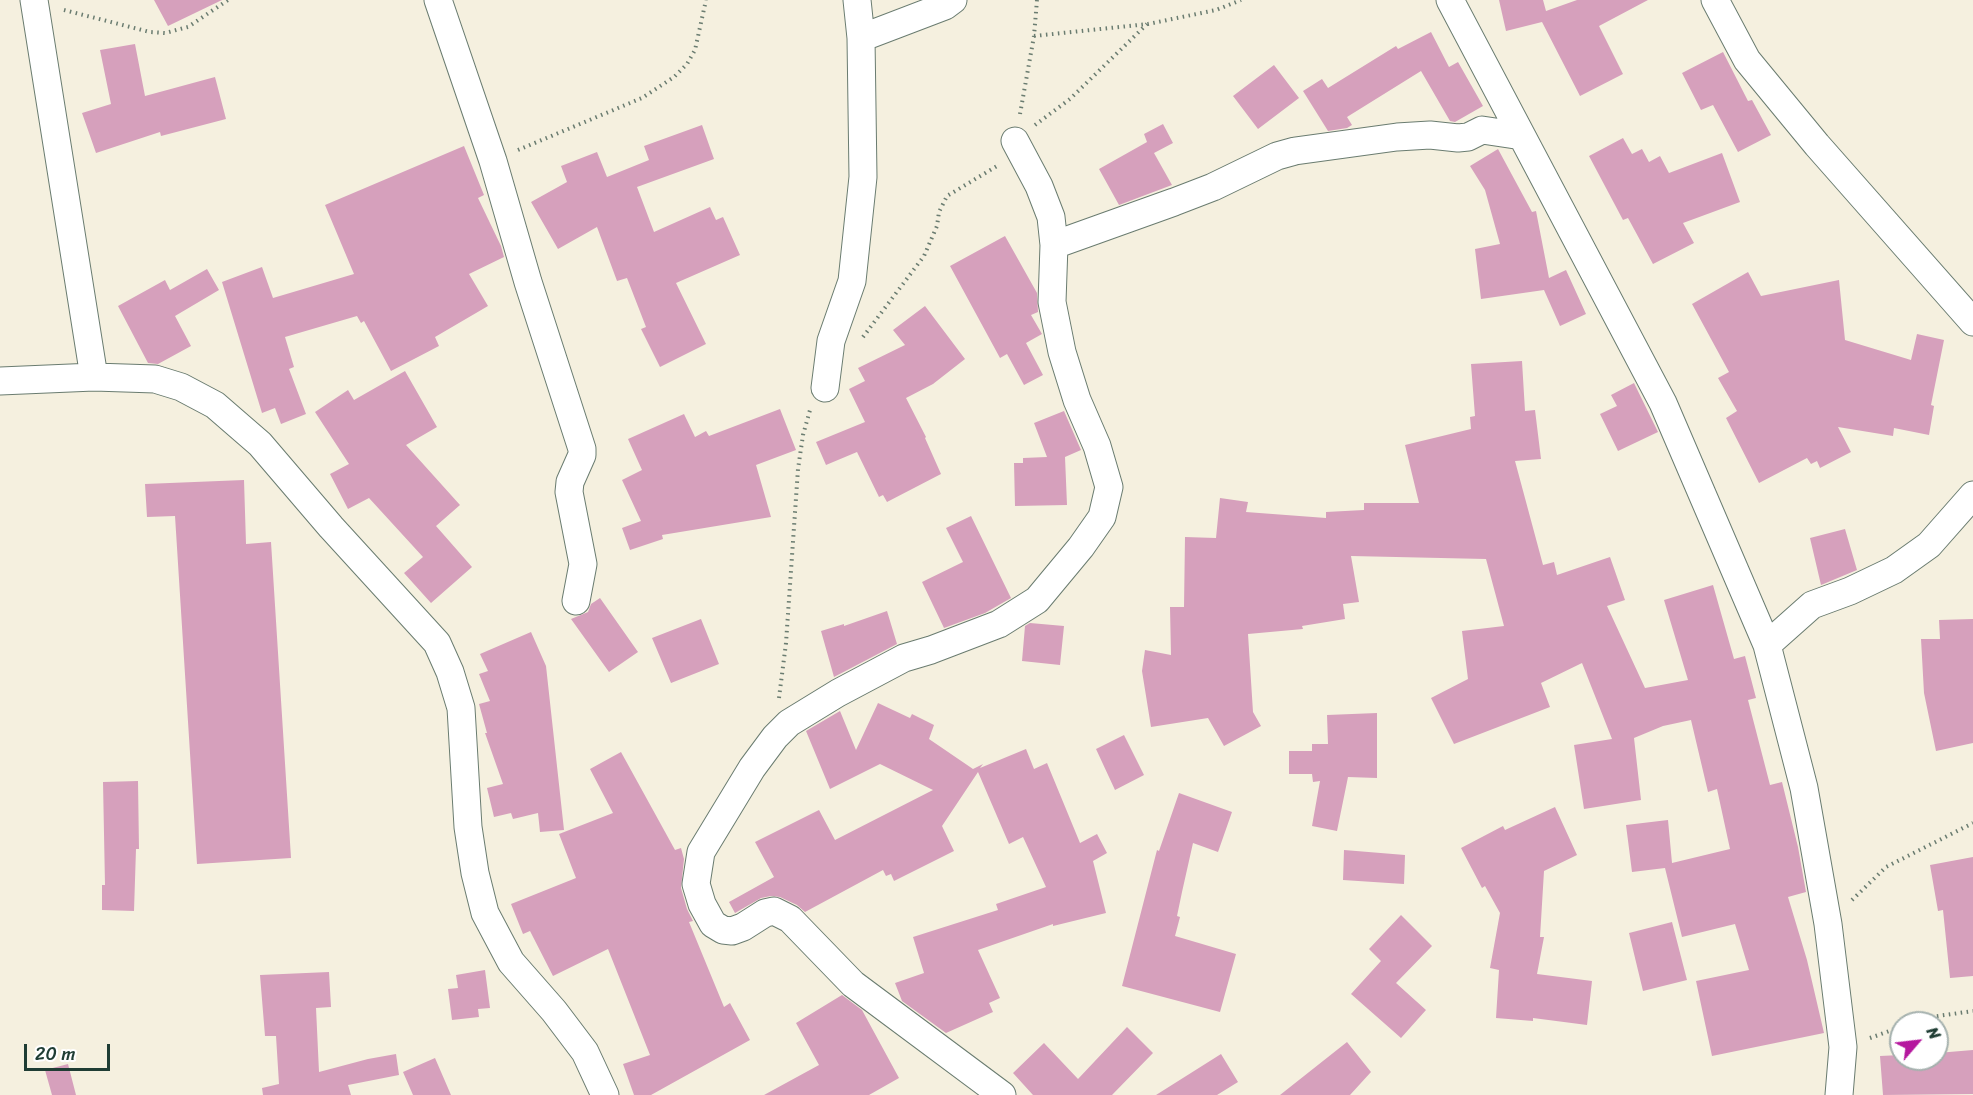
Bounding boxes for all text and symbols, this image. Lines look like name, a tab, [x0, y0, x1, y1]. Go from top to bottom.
north arrow	[1889, 1011, 1949, 1071]
text: N	[1918, 1022, 1949, 1045]
scale bar	[27, 1032, 112, 1070]
text: 20 m	[35, 1038, 75, 1070]

